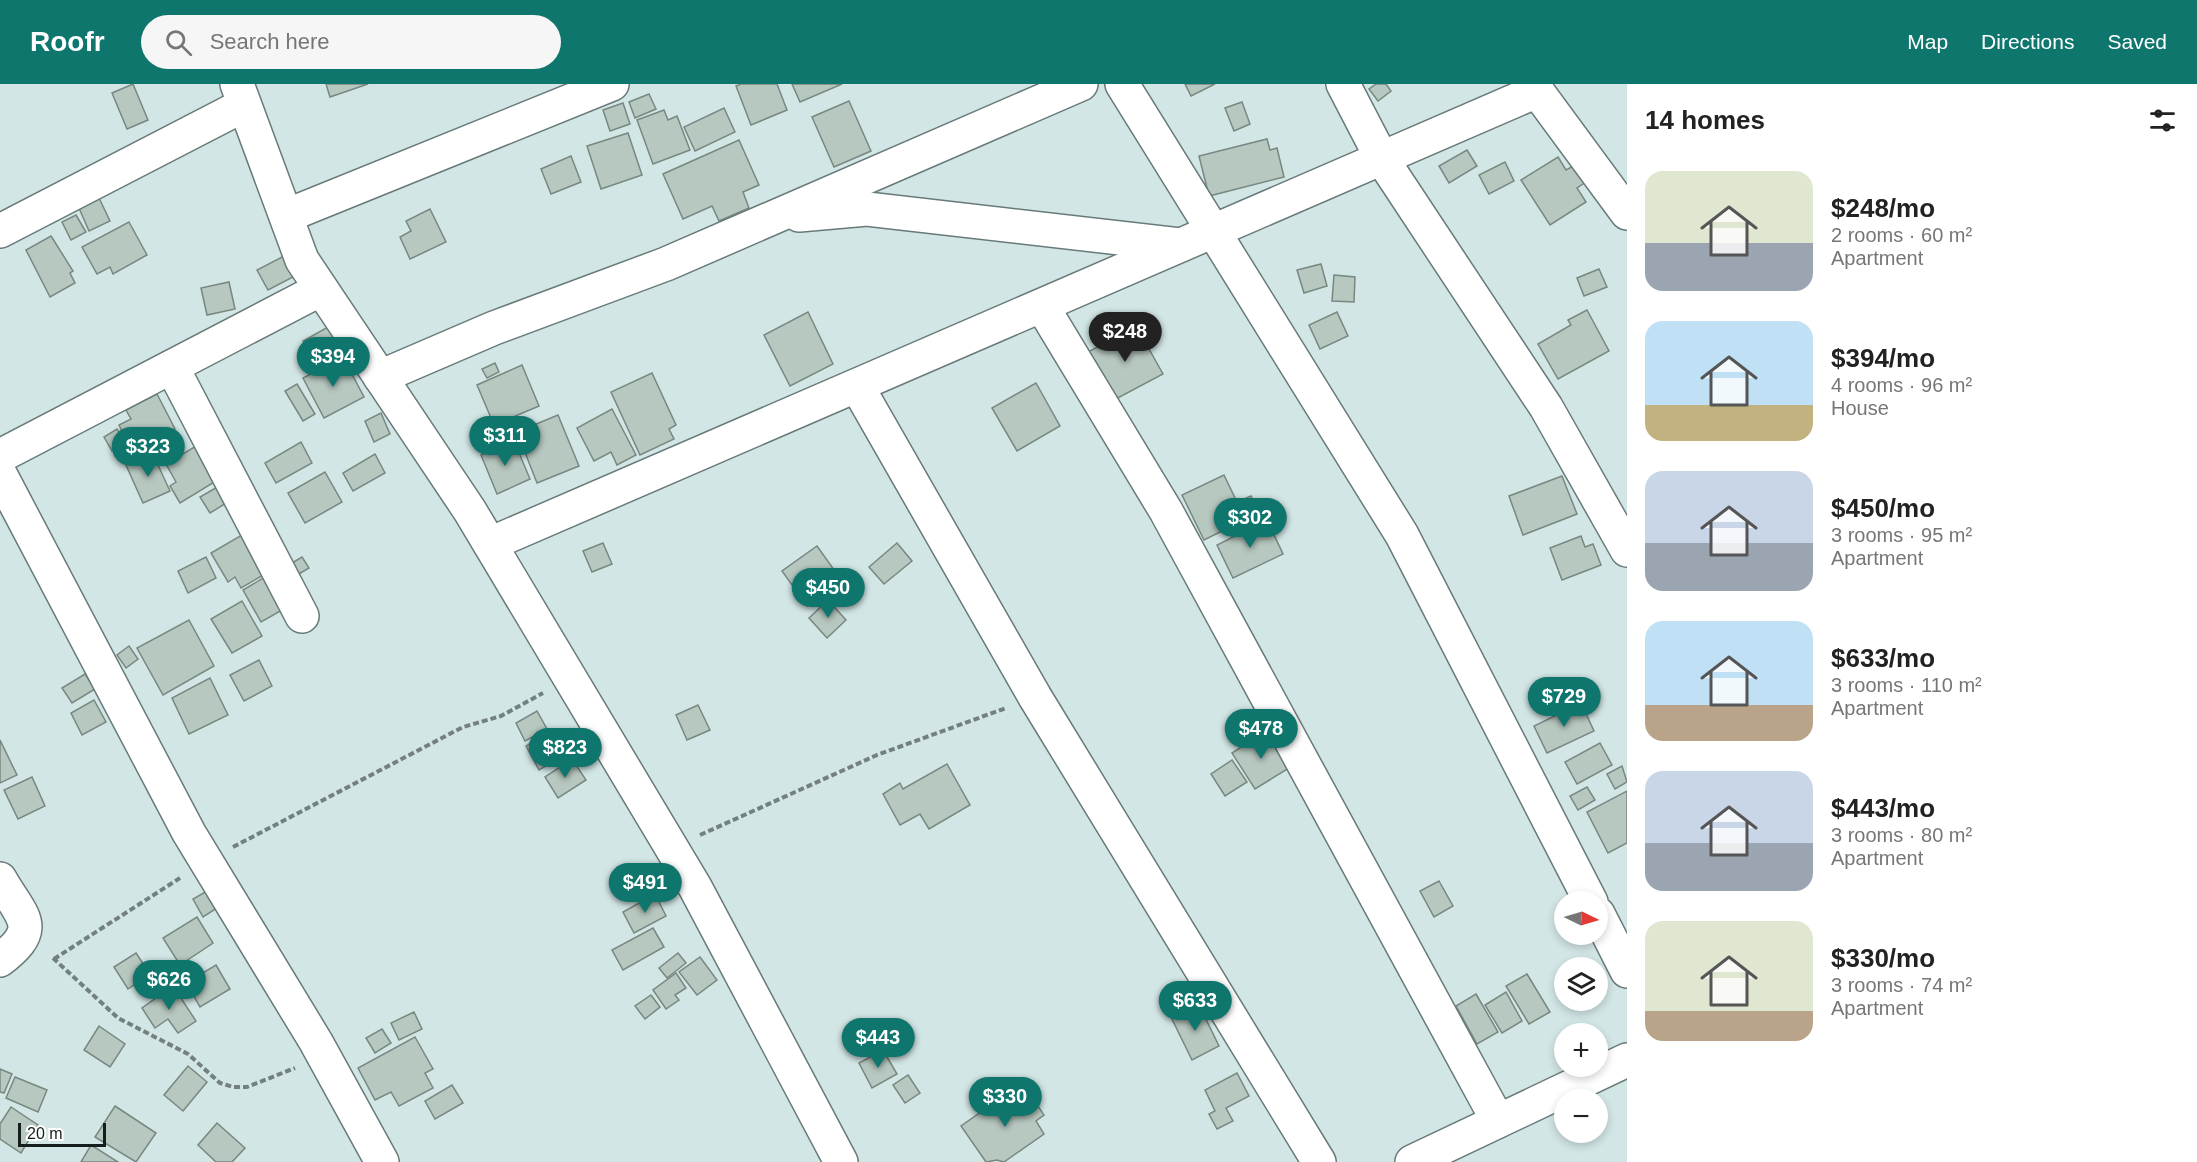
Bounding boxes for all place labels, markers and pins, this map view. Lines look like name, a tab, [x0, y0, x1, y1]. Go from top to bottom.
pin: $248	[1089, 312, 1161, 363]
pin: $394	[297, 337, 369, 388]
pin: $311	[469, 416, 541, 467]
pin: $323	[112, 427, 184, 478]
pin: $302	[1214, 498, 1286, 549]
pin: $450	[792, 568, 864, 619]
pin: $729	[1528, 677, 1600, 728]
pin: $478	[1225, 709, 1297, 760]
pin: $823	[529, 728, 601, 779]
pin: $491	[609, 863, 681, 914]
pin: $626	[133, 960, 205, 1011]
pin: $633	[1159, 981, 1231, 1032]
pin: $443	[842, 1018, 914, 1069]
pin: $330	[969, 1077, 1041, 1128]

